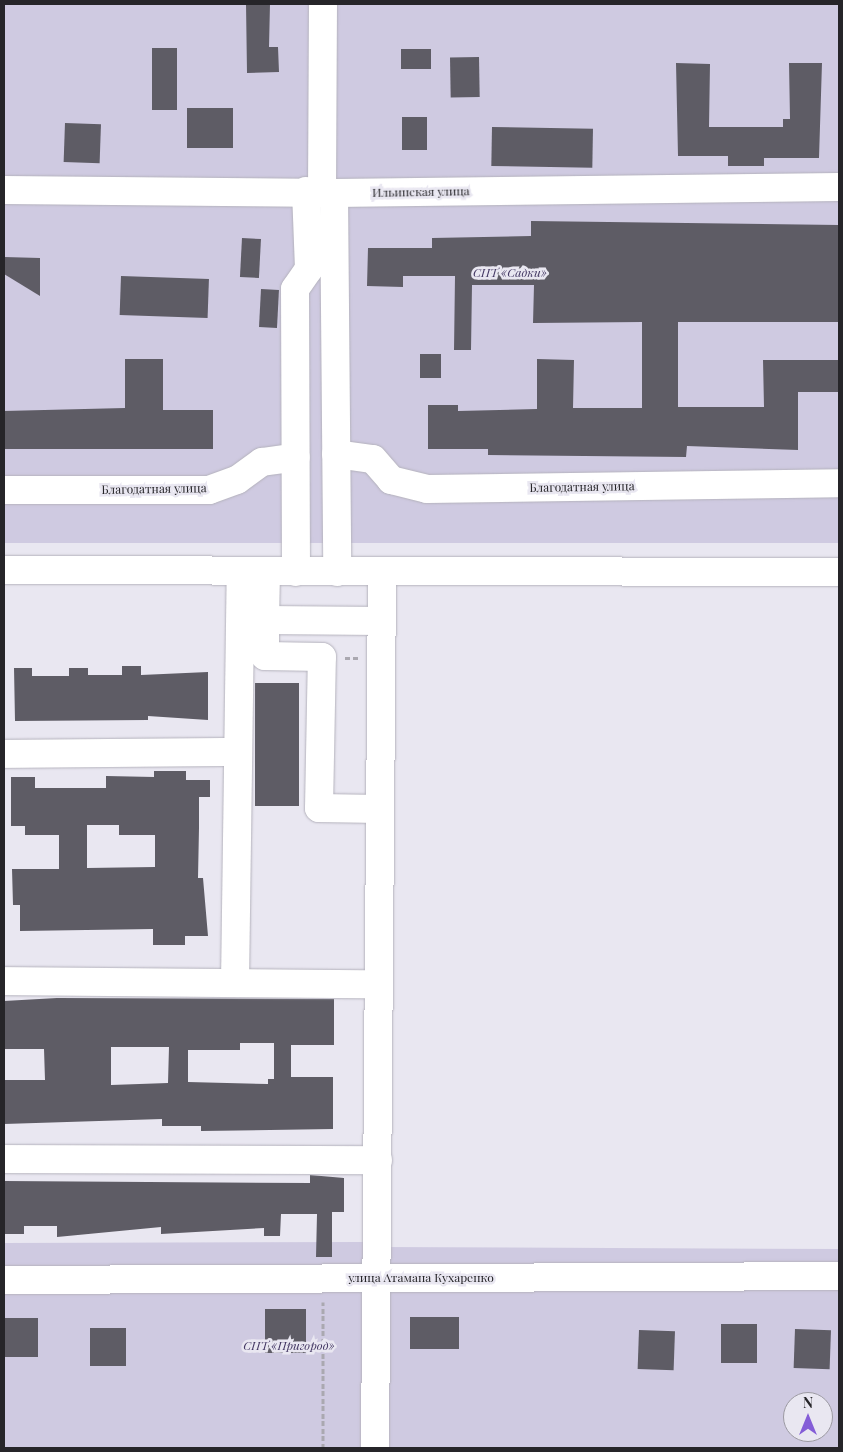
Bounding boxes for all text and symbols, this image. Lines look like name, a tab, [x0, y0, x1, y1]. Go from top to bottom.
street label: Ильинская улица	[372, 184, 470, 200]
park label: СНТ «Садки»	[473, 266, 547, 280]
street label: Благодатная улица	[529, 479, 635, 495]
street label: Благодатная улица	[101, 481, 207, 497]
street label: улица Атамана Кухаренко	[348, 1271, 494, 1285]
park label: СНТ «Пригород»	[243, 1339, 335, 1353]
north arrow	[783, 1392, 833, 1442]
text: N	[803, 1393, 813, 1412]

